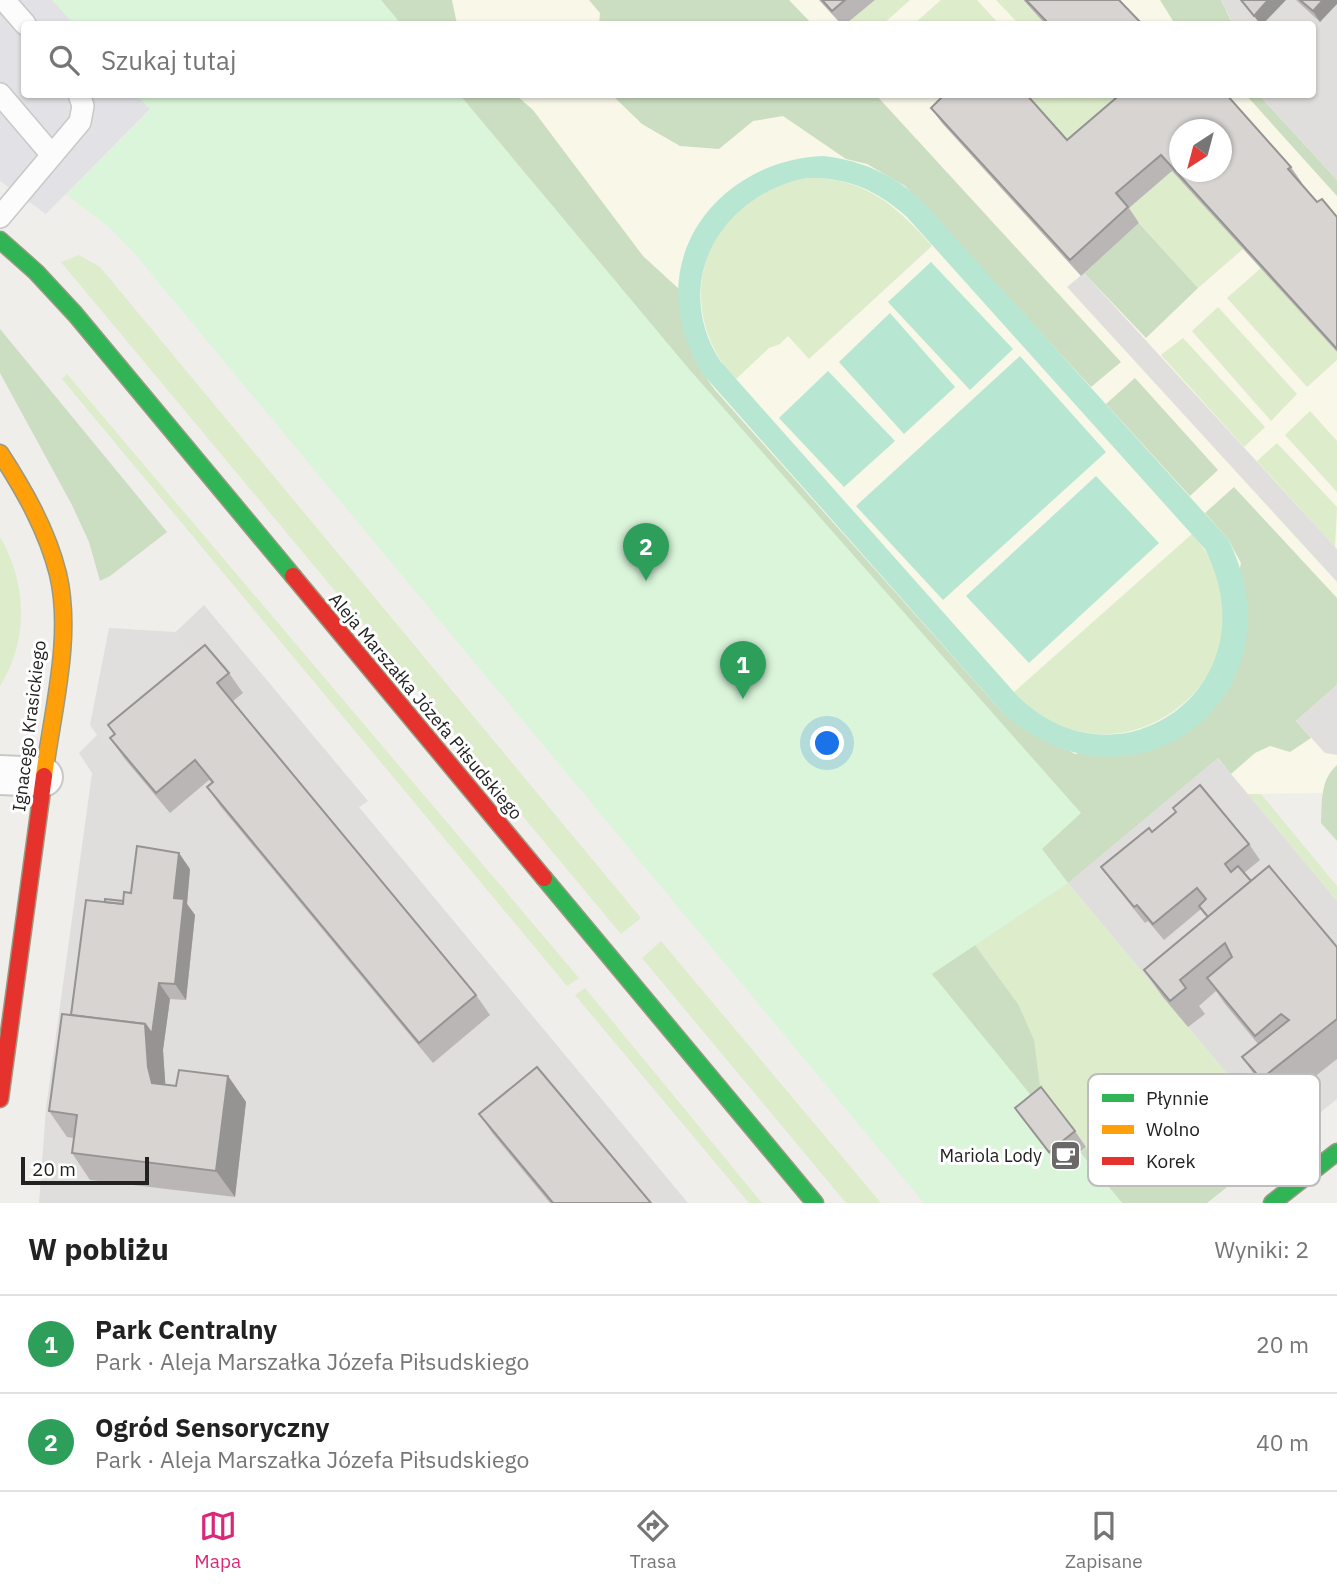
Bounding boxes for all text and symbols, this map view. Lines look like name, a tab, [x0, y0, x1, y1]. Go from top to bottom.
search box	[21, 21, 1316, 98]
icon: search	[45, 41, 83, 79]
text: Szukaj tutaj	[101, 43, 236, 77]
north arrow	[1169, 119, 1232, 182]
pin: 2	[623, 523, 669, 581]
street label: Aleja Marszałka Józefa Piłsudskiego	[324, 588, 528, 824]
street label: Ignacego Krasickiego	[7, 639, 51, 813]
pin: 1	[720, 641, 766, 699]
your location	[810, 726, 844, 760]
legend	[1088, 1074, 1320, 1186]
text: Płynnie	[1146, 1086, 1209, 1110]
text: Wolno	[1146, 1117, 1200, 1141]
cafe icon: Mariola Lody	[1048, 1138, 1082, 1172]
place label: Mariola Lody	[939, 1144, 1042, 1167]
text: Korek	[1146, 1149, 1196, 1173]
scale bar	[21, 1154, 149, 1186]
text: 20 m	[32, 1157, 76, 1181]
text: W pobliżu	[28, 1229, 169, 1268]
text: Wyniki: 2	[1214, 1234, 1309, 1264]
text: Park Centralny	[95, 1312, 277, 1346]
text: 1	[44, 1329, 58, 1359]
text: 20 m	[1256, 1329, 1309, 1359]
text: Park · Aleja Marszałka Józefa Piłsudskiego	[95, 1346, 529, 1376]
text: Ogród Sensoryczny	[95, 1410, 329, 1444]
text: 2	[44, 1427, 58, 1457]
text: 40 m	[1256, 1427, 1309, 1457]
text: Park · Aleja Marszałka Józefa Piłsudskiego	[95, 1444, 529, 1474]
tab: Mapa	[194, 1507, 241, 1573]
tab: Trasa	[630, 1507, 676, 1573]
tab: Zapisane	[1065, 1507, 1143, 1573]

